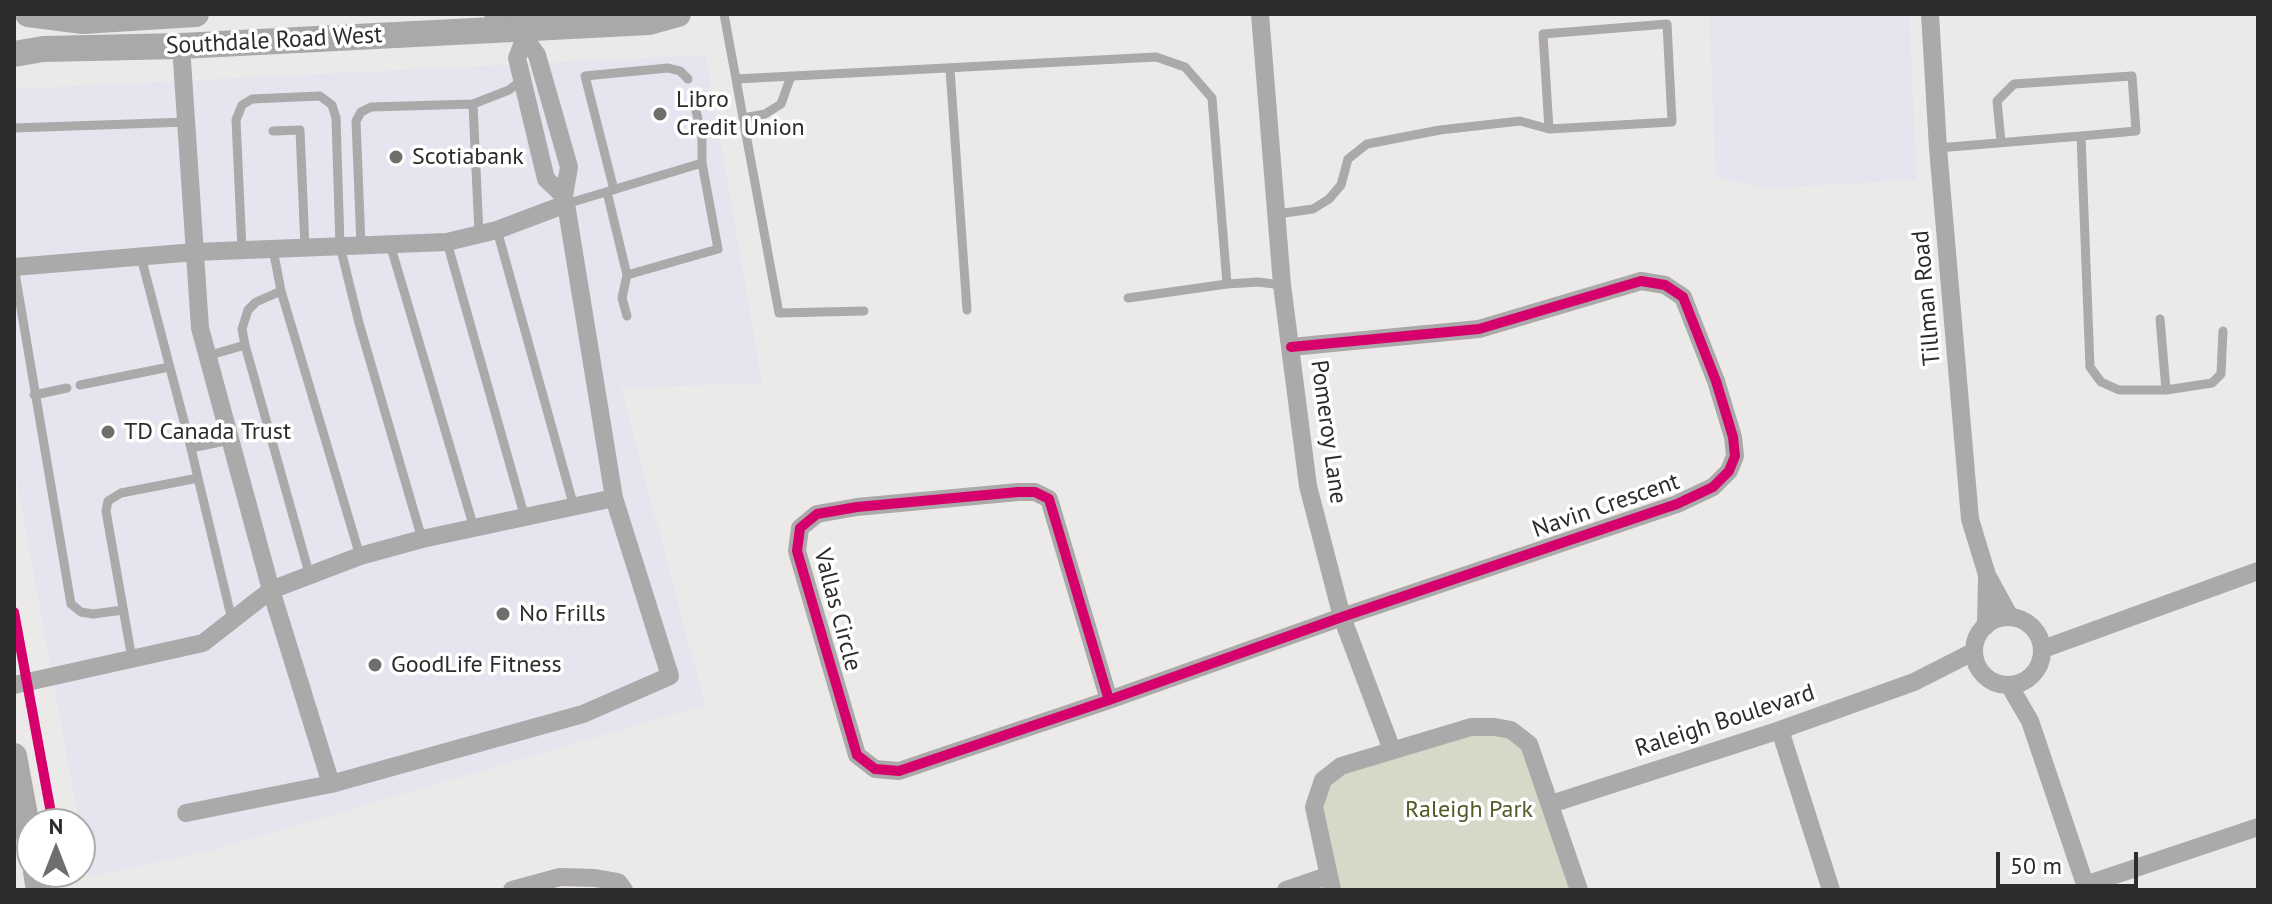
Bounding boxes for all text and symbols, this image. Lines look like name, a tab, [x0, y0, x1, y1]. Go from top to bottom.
street label: Southdale Road West	[165, 21, 383, 61]
place label: Libro Credit Union	[676, 86, 805, 142]
marker: Libro Credit Union	[651, 105, 669, 123]
place label: Scotiabank	[412, 143, 524, 171]
marker: Scotiabank	[387, 148, 405, 166]
street label: Tillman Road	[1907, 229, 1947, 367]
street label: Pomeroy Lane	[1304, 358, 1352, 506]
place label: TD Canada Trust	[124, 418, 291, 446]
marker: TD Canada Trust	[99, 423, 117, 441]
street label: Navin Crescent	[1529, 467, 1683, 545]
street label: Vallas Circle	[807, 546, 867, 674]
place label: No Frills	[519, 600, 606, 628]
marker: No Frills	[494, 605, 512, 623]
place label: GoodLife Fitness	[391, 651, 562, 679]
marker: GoodLife Fitness	[366, 656, 384, 674]
street label: Raleigh Boulevard	[1632, 678, 1818, 764]
park label: Raleigh Park	[1405, 796, 1533, 824]
north arrow	[16, 808, 96, 888]
text: N	[49, 812, 63, 840]
scale bar	[2000, 836, 2142, 886]
text: 50 m	[2010, 850, 2062, 881]

